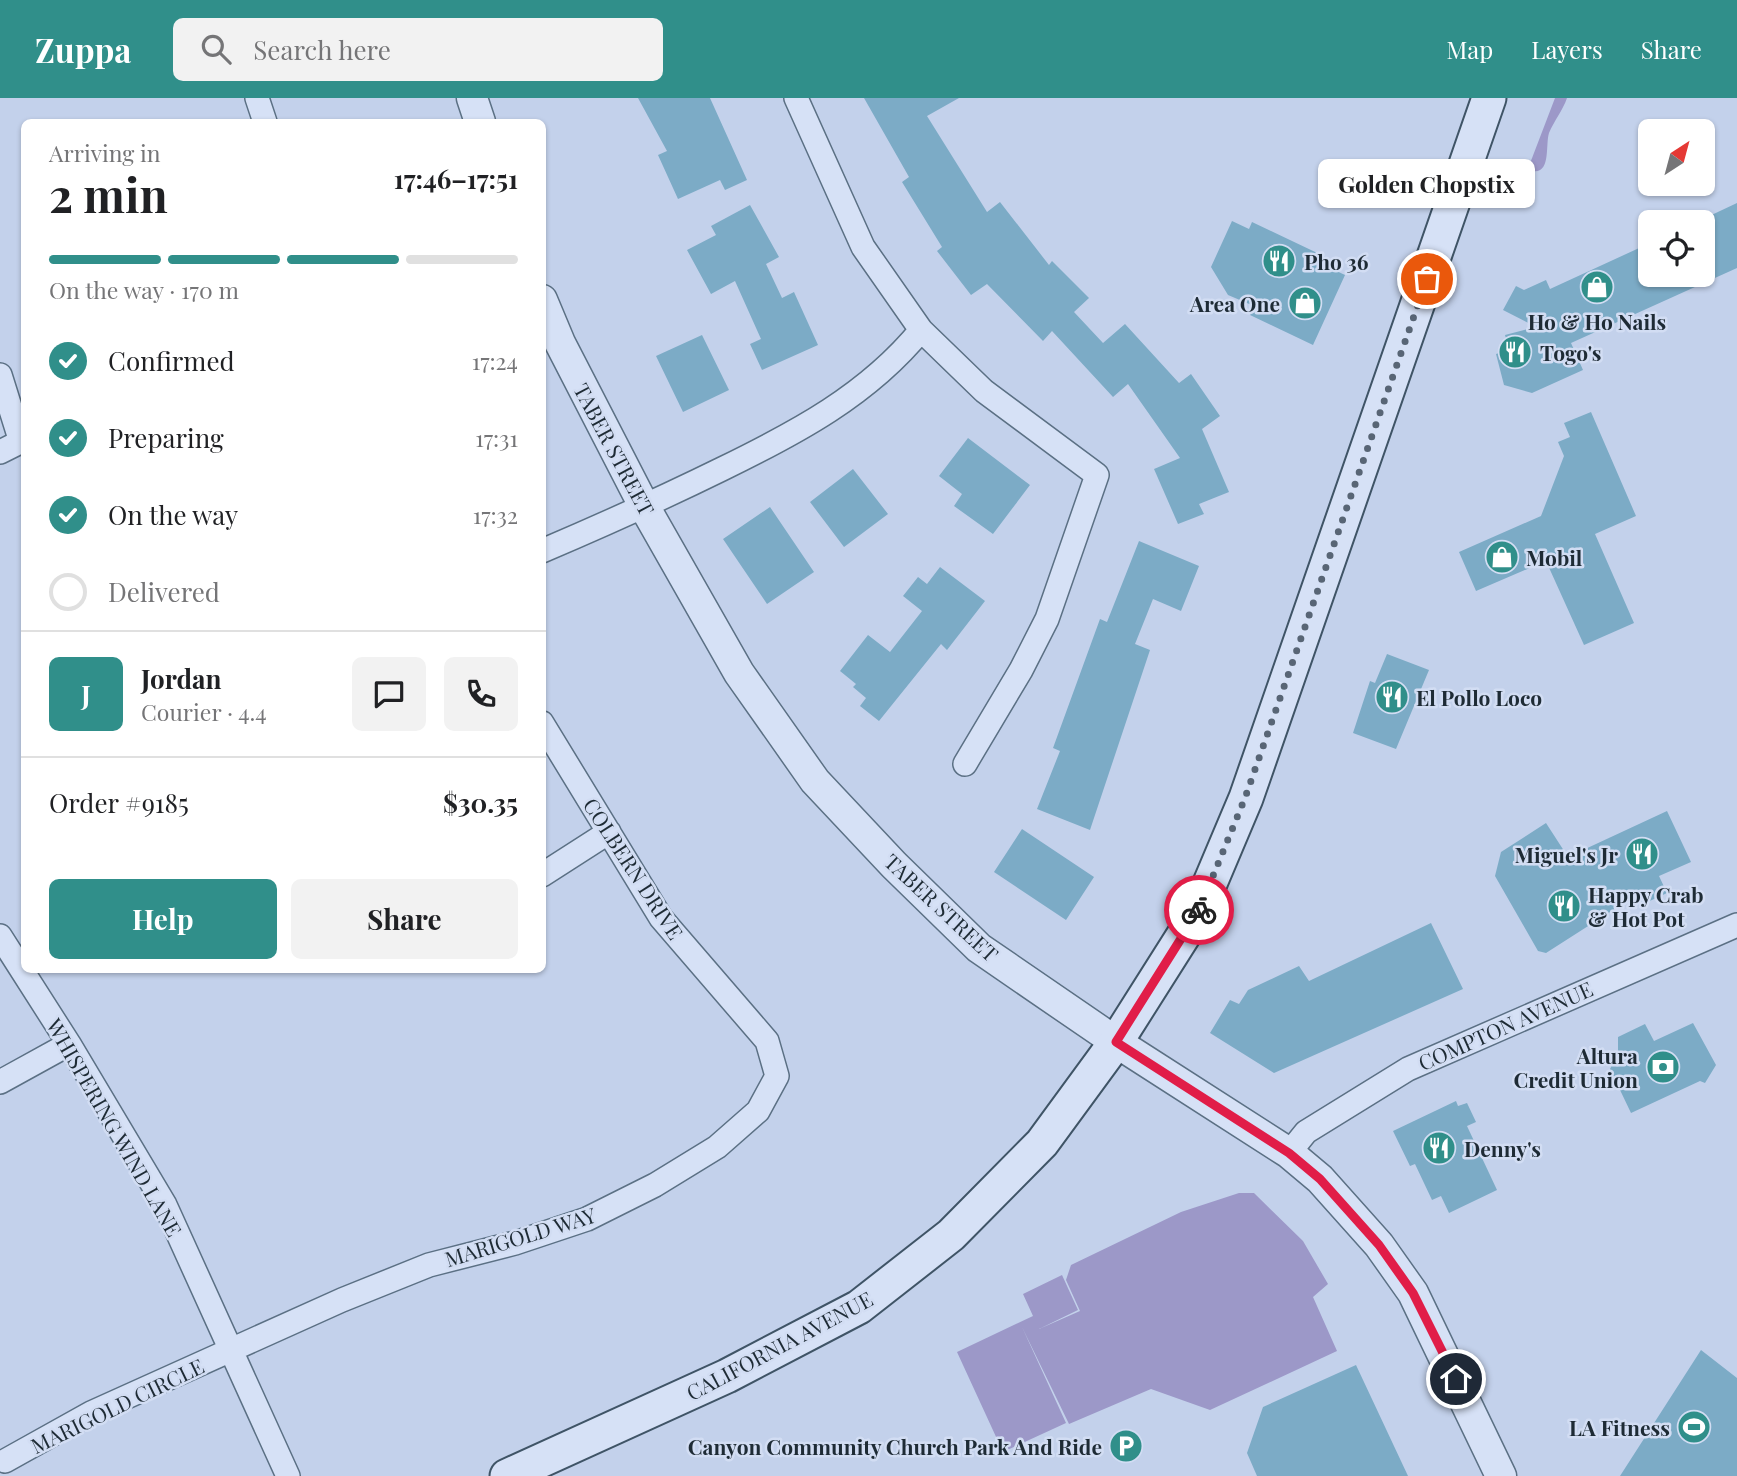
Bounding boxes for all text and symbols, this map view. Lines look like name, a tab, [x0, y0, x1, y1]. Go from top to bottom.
search box	[173, 18, 663, 81]
text: Zuppa	[35, 27, 131, 71]
icon: search	[197, 30, 235, 68]
text: Search here	[253, 32, 391, 67]
text: Map	[1447, 33, 1493, 65]
text: Layers	[1531, 33, 1603, 65]
text: Share	[1641, 33, 1702, 65]
north arrow	[1638, 119, 1715, 196]
map controls	[1638, 119, 1715, 287]
text: Arriving in	[49, 137, 161, 168]
callout: Golden Chopstix	[1318, 160, 1536, 209]
text: 17:46–17:51	[394, 161, 518, 196]
text: 2 min	[49, 163, 168, 225]
text: Golden Chopstix	[1338, 168, 1515, 199]
button: locate	[1638, 210, 1715, 287]
restaurant icon: Pho 36	[1260, 242, 1298, 280]
place label: Pho 36	[1304, 247, 1369, 275]
pin	[1397, 249, 1457, 309]
icon: bag	[1408, 260, 1446, 298]
shop icon: Ho & Ho Nails	[1578, 268, 1616, 306]
text: On the way · 170 m	[49, 274, 239, 305]
shop icon: Area One	[1286, 284, 1324, 322]
place label: Area One	[1189, 289, 1280, 317]
place label: Ho & Ho Nails	[1528, 307, 1666, 335]
restaurant icon: Togo's	[1496, 333, 1534, 371]
place label: Togo's	[1540, 338, 1602, 366]
icon: check	[49, 342, 87, 380]
text: Confirmed	[108, 343, 235, 378]
text: 17:24	[472, 345, 518, 376]
street label: TABER STREET	[568, 378, 662, 520]
icon: check	[49, 419, 87, 457]
text: Preparing	[108, 420, 224, 455]
text: 17:31	[475, 422, 518, 453]
icon: check	[49, 496, 87, 534]
text: On the way	[108, 497, 238, 532]
text: 17:32	[473, 499, 518, 530]
shop icon: Mobil	[1483, 538, 1521, 576]
place label: Mobil	[1526, 543, 1583, 571]
text: Delivered	[108, 574, 220, 609]
button: chat	[352, 657, 426, 731]
button: phone	[444, 657, 518, 731]
text: Jordan	[141, 661, 221, 696]
text: J	[81, 677, 91, 712]
restaurant icon: El Pollo Loco	[1373, 678, 1411, 716]
place label: El Pollo Loco	[1416, 683, 1542, 711]
text: Courier · 4.4	[141, 696, 267, 727]
text: Order #9185	[49, 785, 189, 820]
text: $30.35	[443, 785, 518, 820]
street label: COLBERN DRIVE	[578, 792, 690, 944]
restaurant icon: Miguel's Jr	[1623, 835, 1661, 873]
place label: Miguel's Jr	[1515, 840, 1618, 868]
street label: TABER STREET	[879, 847, 1005, 967]
courier	[1164, 875, 1234, 945]
button: Help	[49, 879, 277, 959]
button: Share	[291, 879, 518, 959]
place label: Happy Crab & Hot Pot	[1588, 880, 1703, 932]
restaurant icon: Happy Crab & Hot Pot	[1545, 887, 1583, 925]
icon: bike	[1180, 891, 1218, 929]
street label: COMPTON AVENUE	[1413, 974, 1597, 1076]
street label: WHISPERING WIND LANE	[41, 1012, 189, 1241]
place label: Altura Credit Union	[1513, 1041, 1638, 1093]
bank icon: Altura Credit Union	[1644, 1048, 1682, 1086]
restaurant icon: Denny's	[1420, 1129, 1458, 1167]
place label: Denny's	[1464, 1134, 1541, 1162]
street label: MARIGOLD WAY	[441, 1200, 599, 1272]
street label: CALIFORNIA AVENUE	[681, 1284, 877, 1406]
pin	[1426, 1349, 1486, 1409]
street label: MARIGOLD CIRCLE	[26, 1351, 208, 1459]
icon: home	[1437, 1360, 1475, 1398]
sports icon: LA Fitness	[1675, 1408, 1713, 1446]
place label: LA Fitness	[1569, 1413, 1670, 1441]
parking icon: Canyon Community Church Park And Ride	[1107, 1427, 1145, 1465]
place label: Canyon Community Church Park And Ride	[688, 1432, 1102, 1460]

